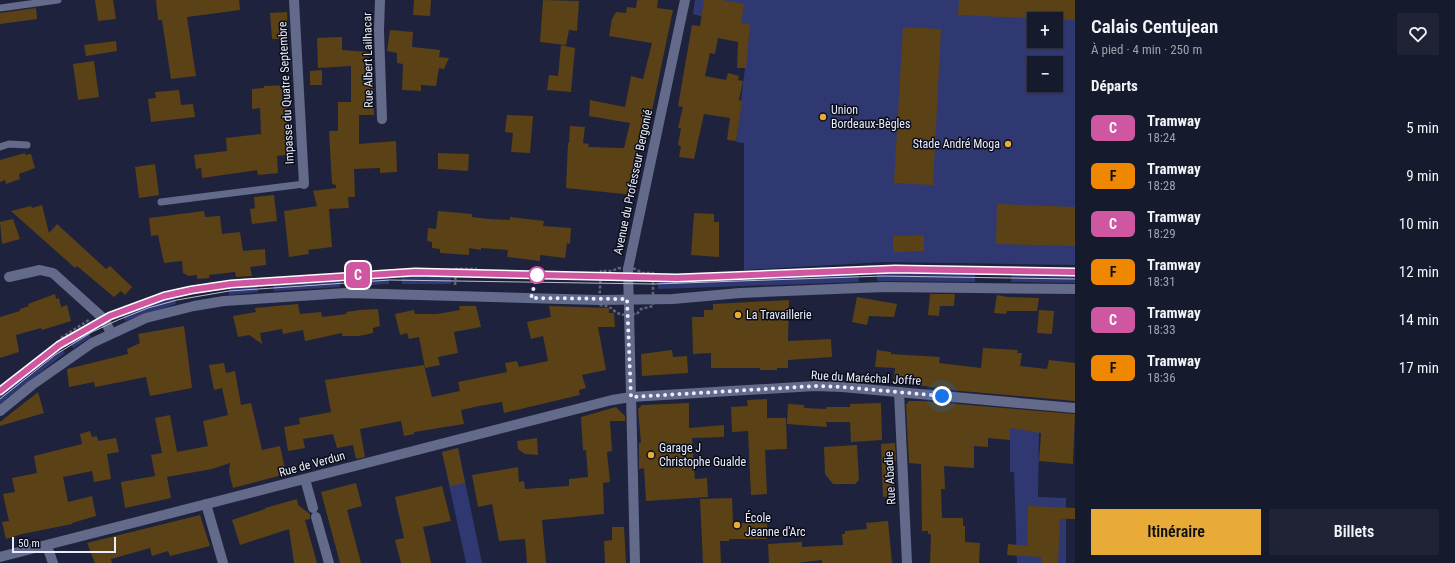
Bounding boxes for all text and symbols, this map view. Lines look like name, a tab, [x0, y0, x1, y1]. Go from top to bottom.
street label: Rue Albert Lailhacar	[360, 12, 376, 108]
map controls	[1027, 12, 1063, 92]
button: +	[1027, 12, 1063, 48]
button: heart	[1397, 13, 1439, 55]
text: Calais Centujean	[1091, 15, 1218, 38]
street label: Impasse du Quatre Septembre	[275, 21, 297, 165]
text: À pied · 4 min · 250 m	[1091, 42, 1202, 57]
button: −	[1027, 56, 1063, 92]
text: Départs	[1091, 77, 1138, 95]
place label: Union Bordeaux-Bègles	[831, 103, 910, 131]
street label: Avenue du Professeur Bergonié	[611, 108, 655, 256]
marker: Union Bordeaux-Bègles	[818, 112, 828, 122]
text: Tramway	[1147, 112, 1201, 130]
text: 5 min	[1406, 119, 1439, 137]
text: C	[1109, 120, 1117, 136]
text: 18:24	[1147, 130, 1176, 145]
place label: Stade André Moga	[913, 137, 1000, 151]
marker: Stade André Moga	[1003, 139, 1013, 149]
text: Tramway	[1147, 160, 1201, 178]
text: 9 min	[1406, 167, 1439, 185]
text: F	[1110, 168, 1116, 184]
text: 18:28	[1147, 178, 1176, 193]
text: Tramway	[1147, 208, 1201, 226]
text: 10 min	[1399, 215, 1439, 233]
text: C	[1109, 216, 1117, 232]
text: 18:29	[1147, 226, 1176, 241]
text: Tramway	[1147, 256, 1201, 274]
line badge: C	[345, 262, 371, 288]
text: 12 min	[1399, 263, 1439, 281]
text: F	[1110, 264, 1116, 280]
unlabelled marker	[528, 266, 546, 284]
text: C	[354, 267, 362, 283]
text: 18:31	[1147, 274, 1176, 289]
text: Tramway	[1147, 304, 1201, 322]
place label: La Travaillerie	[746, 308, 812, 322]
marker: La Travaillerie	[733, 310, 743, 320]
text: 14 min	[1399, 311, 1439, 329]
text: C	[1109, 312, 1117, 328]
text: 18:33	[1147, 322, 1176, 337]
text: Tramway	[1147, 352, 1201, 370]
text: 17 min	[1399, 359, 1439, 377]
text: F	[1110, 360, 1116, 376]
street label: Rue du Maréchal Joffre	[811, 368, 922, 388]
text: 18:36	[1147, 370, 1176, 385]
your location	[932, 386, 952, 406]
place label: Garage J Christophe Gualde	[659, 441, 746, 469]
street label: Rue de Verdun	[277, 448, 347, 480]
marker: Garage J Christophe Gualde	[646, 450, 656, 460]
street label: Rue Abadie	[882, 451, 898, 505]
button: Itinéraire	[1091, 509, 1261, 555]
button: Billets	[1269, 509, 1439, 555]
place label: École Jeanne d'Arc	[745, 510, 806, 539]
marker: École Jeanne d'Arc	[732, 520, 742, 530]
scale bar	[12, 535, 116, 554]
text: 50 m	[18, 537, 40, 550]

